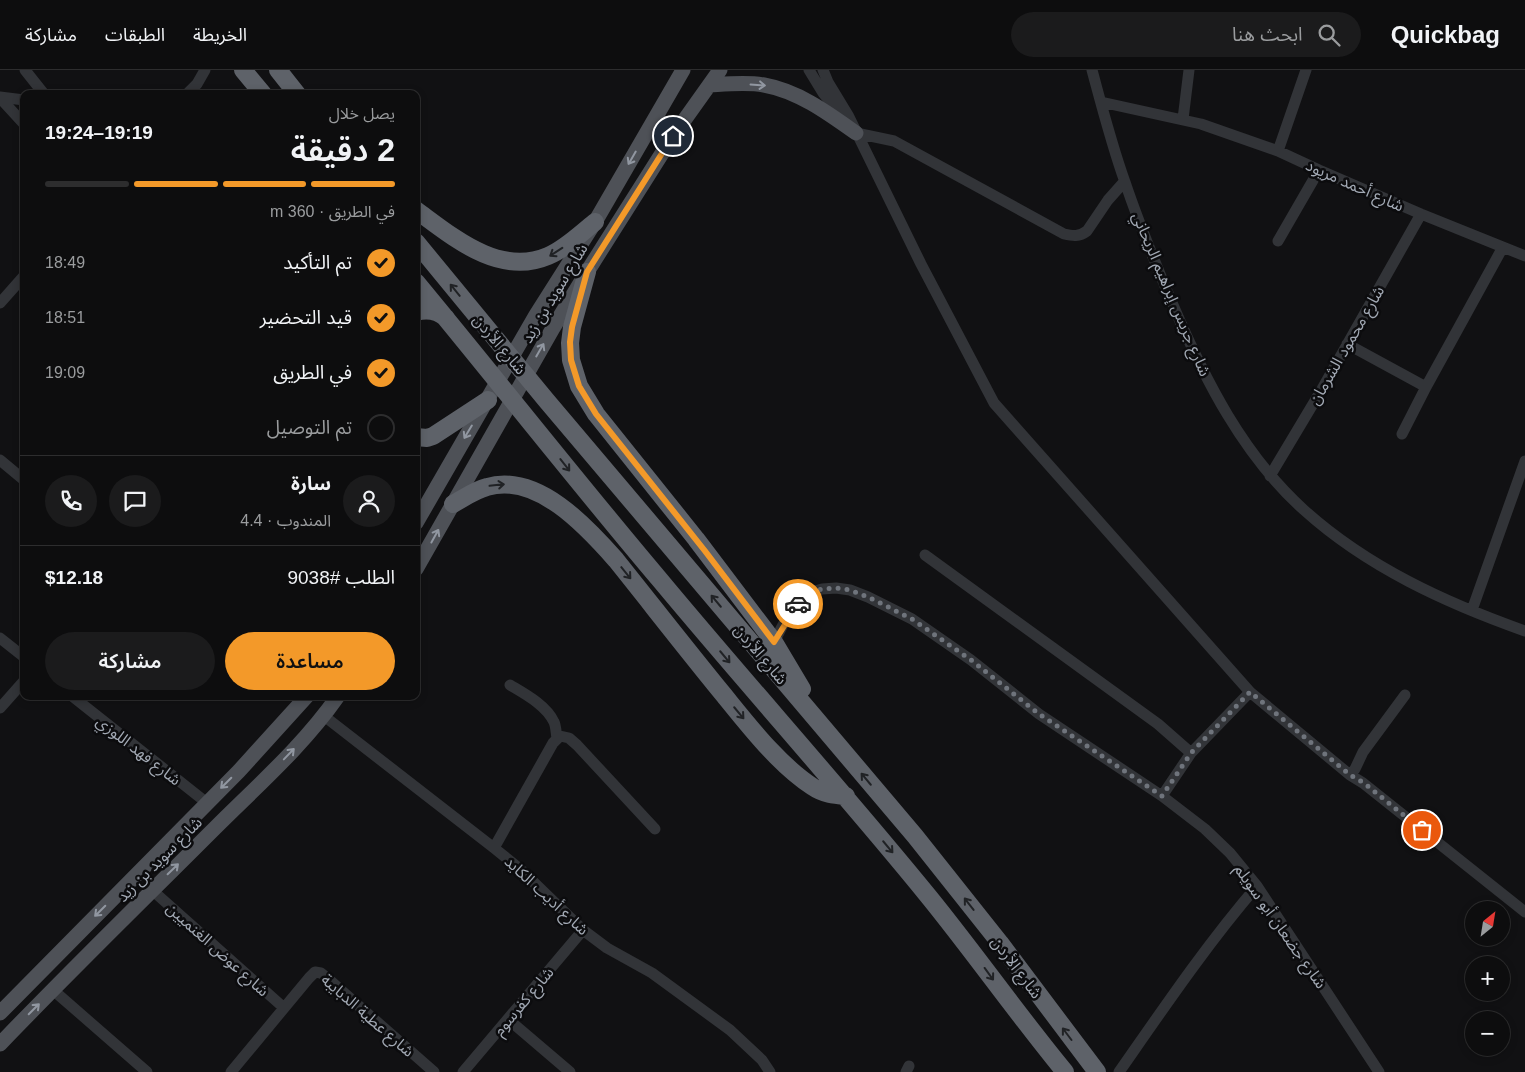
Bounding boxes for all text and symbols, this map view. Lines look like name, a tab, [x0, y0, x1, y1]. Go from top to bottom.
search box	[1011, 12, 1361, 57]
icon: search	[1315, 21, 1343, 49]
text: Quickbag	[1391, 21, 1500, 48]
text: ابحث هنا	[1232, 24, 1303, 45]
text: مشاركة	[25, 25, 77, 45]
text: الطبقات	[105, 25, 165, 45]
text: الخريطة	[193, 25, 247, 45]
one-way arrow	[750, 80, 766, 89]
text: يصل خلال	[329, 105, 395, 122]
pin	[652, 115, 694, 157]
text: 19:19–19:24	[45, 122, 153, 143]
icon: home	[659, 122, 687, 150]
text: 2 دقيقة	[291, 132, 395, 168]
one-way arrow	[627, 150, 637, 164]
street label: شارع أحمد مريود	[1302, 155, 1407, 218]
text: في الطريق · 360 m	[270, 203, 395, 220]
street label: شارع جريس إبراهيم الريحاني	[1126, 210, 1214, 380]
street label: شارع سويد بن زيد	[518, 241, 594, 348]
one-way arrow	[549, 247, 563, 257]
icon: check	[367, 249, 395, 277]
text: تم التأكيد	[283, 252, 352, 273]
text: 18:49	[45, 254, 85, 271]
street label: شارع محمود الشرمان	[1305, 283, 1391, 410]
one-way arrow	[449, 284, 460, 297]
icon: check	[367, 304, 395, 332]
text: قيد التحضير	[260, 307, 352, 328]
text: 18:51	[45, 309, 85, 326]
street label: شارع الأردن	[467, 311, 530, 380]
one-way arrow	[536, 343, 546, 358]
icon: check	[367, 359, 395, 387]
text: في الطريق	[273, 362, 352, 383]
text: 19:09	[45, 364, 85, 381]
text: تم التوصيل	[267, 417, 352, 438]
one-way arrow	[463, 425, 473, 439]
one-way arrow	[560, 458, 570, 472]
text: سارة	[291, 473, 331, 494]
button: phone	[45, 475, 97, 527]
button: chat	[109, 475, 161, 527]
button: person	[343, 475, 395, 527]
one-way arrow	[489, 481, 505, 490]
text: المندوب · 4.4	[240, 512, 331, 529]
one-way arrow	[430, 530, 440, 544]
one-way arrow	[621, 566, 632, 579]
text: $12.18	[45, 567, 103, 588]
text: الطلب #9038	[287, 567, 395, 588]
courier	[773, 579, 823, 629]
icon: car	[784, 590, 812, 618]
one-way arrow	[711, 595, 722, 608]
street label: شارع الأردن	[728, 621, 791, 690]
button: مشاركة	[45, 632, 215, 690]
button: مساعدة	[225, 632, 395, 690]
one-way arrow	[719, 651, 730, 664]
one-way arrow	[733, 707, 744, 720]
street label: شارع فهد اللوزي	[91, 712, 184, 792]
one-way arrow	[283, 748, 295, 761]
one-way arrow	[860, 772, 872, 785]
one-way arrow	[220, 777, 232, 789]
pin	[1401, 809, 1443, 851]
street label: شارع سويد بن زيد	[114, 814, 208, 908]
icon: bag	[1408, 816, 1436, 844]
one-way arrow	[882, 840, 893, 853]
street label: شارع أديب الكايد	[499, 852, 593, 941]
street label: شارع جضعان أبو سويلم	[1228, 860, 1331, 994]
one-way arrow	[167, 863, 180, 875]
one-way arrow	[963, 898, 974, 911]
street label: شارع عوض الغنميين	[161, 899, 272, 1003]
north arrow	[1465, 901, 1510, 946]
map controls	[1465, 901, 1510, 1056]
one-way arrow	[94, 905, 106, 917]
street label: شارع الأردن	[985, 933, 1045, 1004]
button: +	[1465, 956, 1510, 1001]
street label: شارع كفرسوم	[490, 964, 560, 1041]
one-way arrow	[984, 967, 994, 981]
street label: شارع عطية الدبايبة	[315, 971, 417, 1063]
one-way arrow	[28, 1003, 40, 1015]
button: −	[1465, 1011, 1510, 1056]
one-way arrow	[1062, 1027, 1072, 1041]

